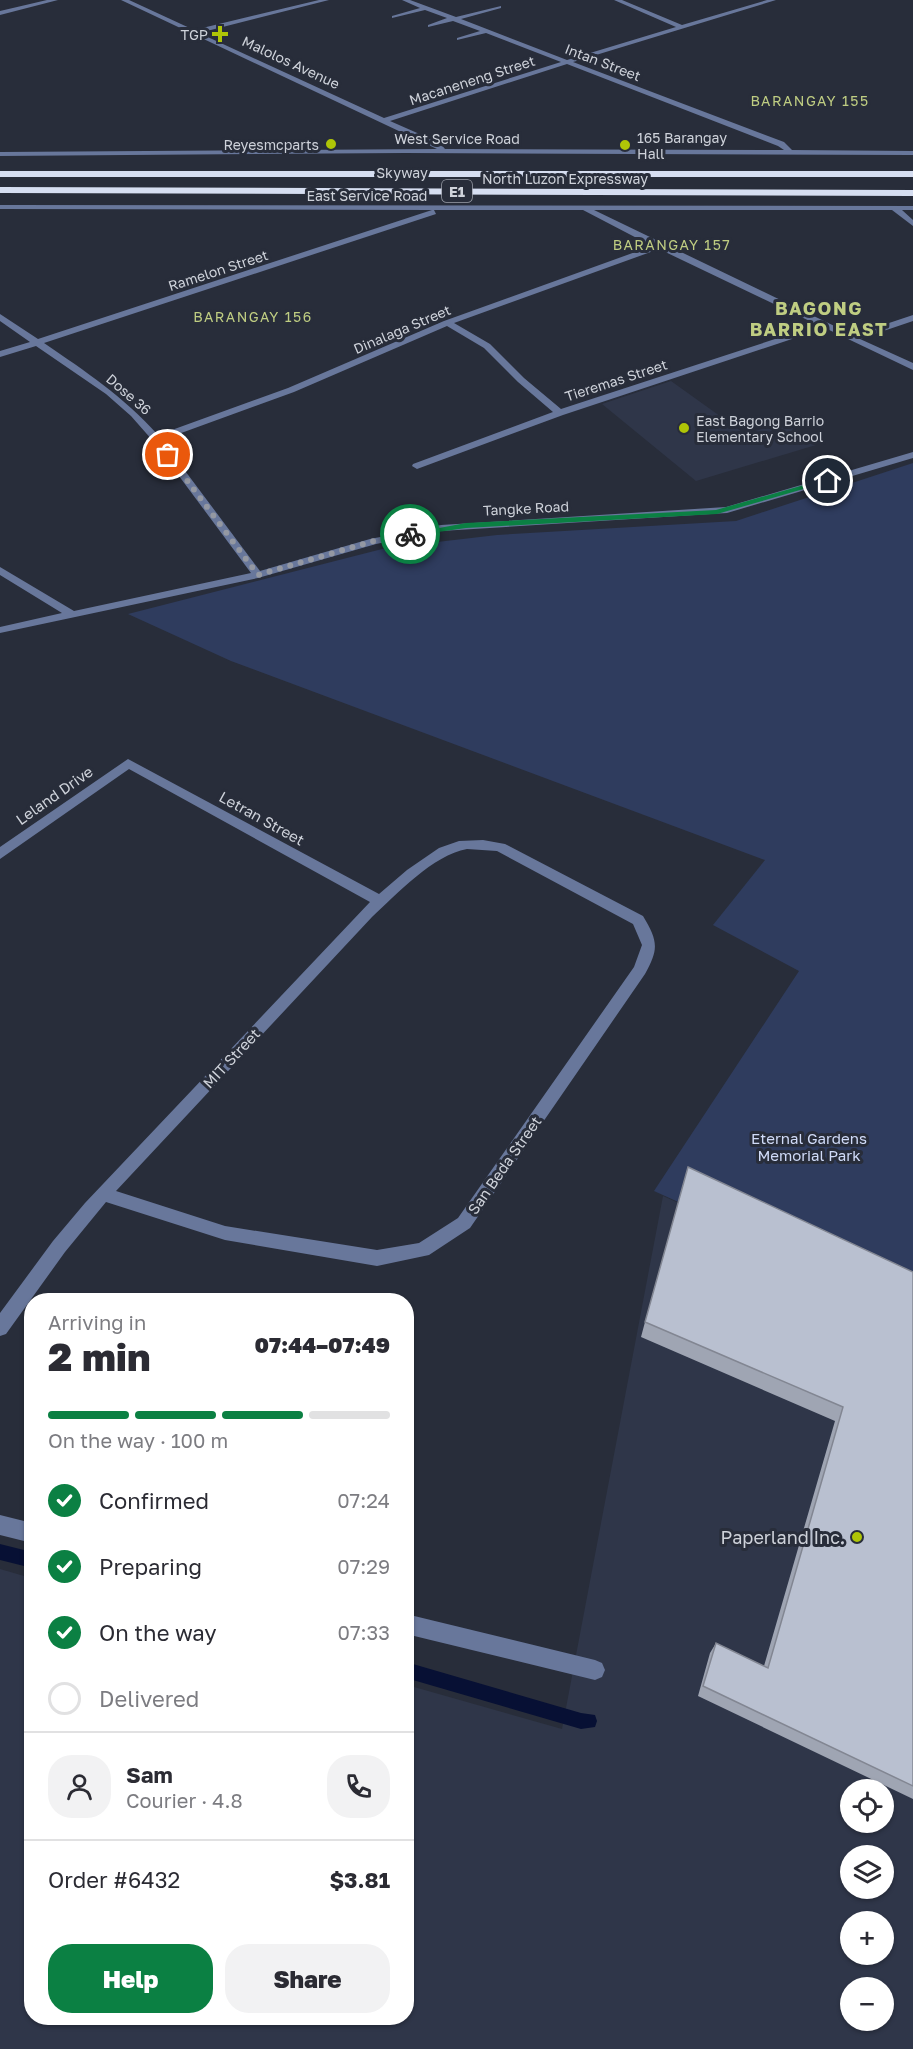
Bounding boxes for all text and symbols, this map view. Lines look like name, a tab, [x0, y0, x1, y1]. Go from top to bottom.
place label: TGP	[181, 26, 208, 43]
marker: TGP	[213, 27, 227, 41]
street label: Malolos Avenue	[239, 32, 343, 92]
street label: Intan Street	[563, 40, 643, 84]
street label: Macaneneng Street	[407, 52, 537, 108]
district label: BARANGAY 155	[750, 92, 870, 109]
place label: 165 Barangay Hall	[637, 129, 727, 162]
street label: West Service Road	[394, 130, 520, 147]
place label: Reyesmcparts	[223, 136, 319, 153]
marker: Reyesmcparts	[324, 137, 338, 151]
marker: 165 Barangay Hall	[618, 138, 632, 152]
street label: Skyway	[376, 164, 428, 181]
street label: North Luzon Expressway	[482, 170, 648, 187]
road number: E1	[442, 180, 472, 202]
street label: East Service Road	[307, 187, 427, 204]
district label: BARANGAY 157	[613, 236, 731, 253]
street label: Ramelon Street	[166, 246, 270, 294]
district label: BAGONG BARRIO EAST	[750, 297, 888, 340]
street label: Dinalaga Street	[351, 301, 453, 357]
district label: BARANGAY 156	[193, 308, 313, 325]
street label: Tieremas Street	[563, 355, 669, 405]
street label: Dose 36	[103, 370, 155, 418]
place label: East Bagong Barrio Elementary School	[696, 412, 824, 445]
marker: East Bagong Barrio Elementary School	[677, 421, 691, 435]
pin	[142, 429, 193, 480]
icon: bag	[151, 438, 184, 471]
pin	[802, 455, 853, 506]
icon: home	[811, 464, 844, 497]
street label: Tangke Road	[483, 497, 569, 519]
courier	[380, 504, 440, 564]
icon: bike	[394, 518, 427, 551]
street label: Leland Drive	[12, 762, 96, 828]
street label: Letran Street	[216, 787, 308, 849]
street label: MIT Street	[199, 1024, 263, 1092]
street label: San Beda Street	[463, 1112, 545, 1218]
park label: Eternal Gardens Memorial Park	[751, 1129, 867, 1164]
text: Arriving in	[48, 1310, 146, 1334]
text: 07:44–07:49	[254, 1331, 390, 1358]
text: 2 min	[48, 1333, 151, 1380]
text: On the way · 100 m	[48, 1428, 228, 1452]
icon: check	[48, 1484, 81, 1517]
text: Confirmed	[99, 1487, 209, 1514]
text: 07:24	[337, 1488, 390, 1512]
place label: Paperland Inc.	[721, 1526, 845, 1548]
marker: Paperland Inc.	[850, 1530, 864, 1544]
icon: check	[48, 1550, 81, 1583]
text: Preparing	[99, 1553, 202, 1580]
text: 07:29	[337, 1554, 390, 1578]
icon: check	[48, 1616, 81, 1649]
text: On the way	[99, 1619, 217, 1646]
text: 07:33	[338, 1620, 390, 1644]
text: Delivered	[99, 1685, 199, 1712]
button: person	[48, 1755, 111, 1818]
button: phone	[327, 1755, 390, 1818]
text: Sam	[126, 1761, 173, 1788]
map controls	[840, 1779, 894, 2031]
button: locate	[840, 1779, 894, 1833]
text: Courier · 4.8	[126, 1788, 243, 1812]
button: layers	[840, 1845, 894, 1899]
text: Order #6432	[48, 1866, 180, 1893]
text: $3.81	[329, 1866, 390, 1893]
button: +	[840, 1911, 894, 1965]
button: Help	[48, 1944, 213, 2013]
button: Share	[225, 1944, 390, 2013]
button: −	[840, 1977, 894, 2031]

